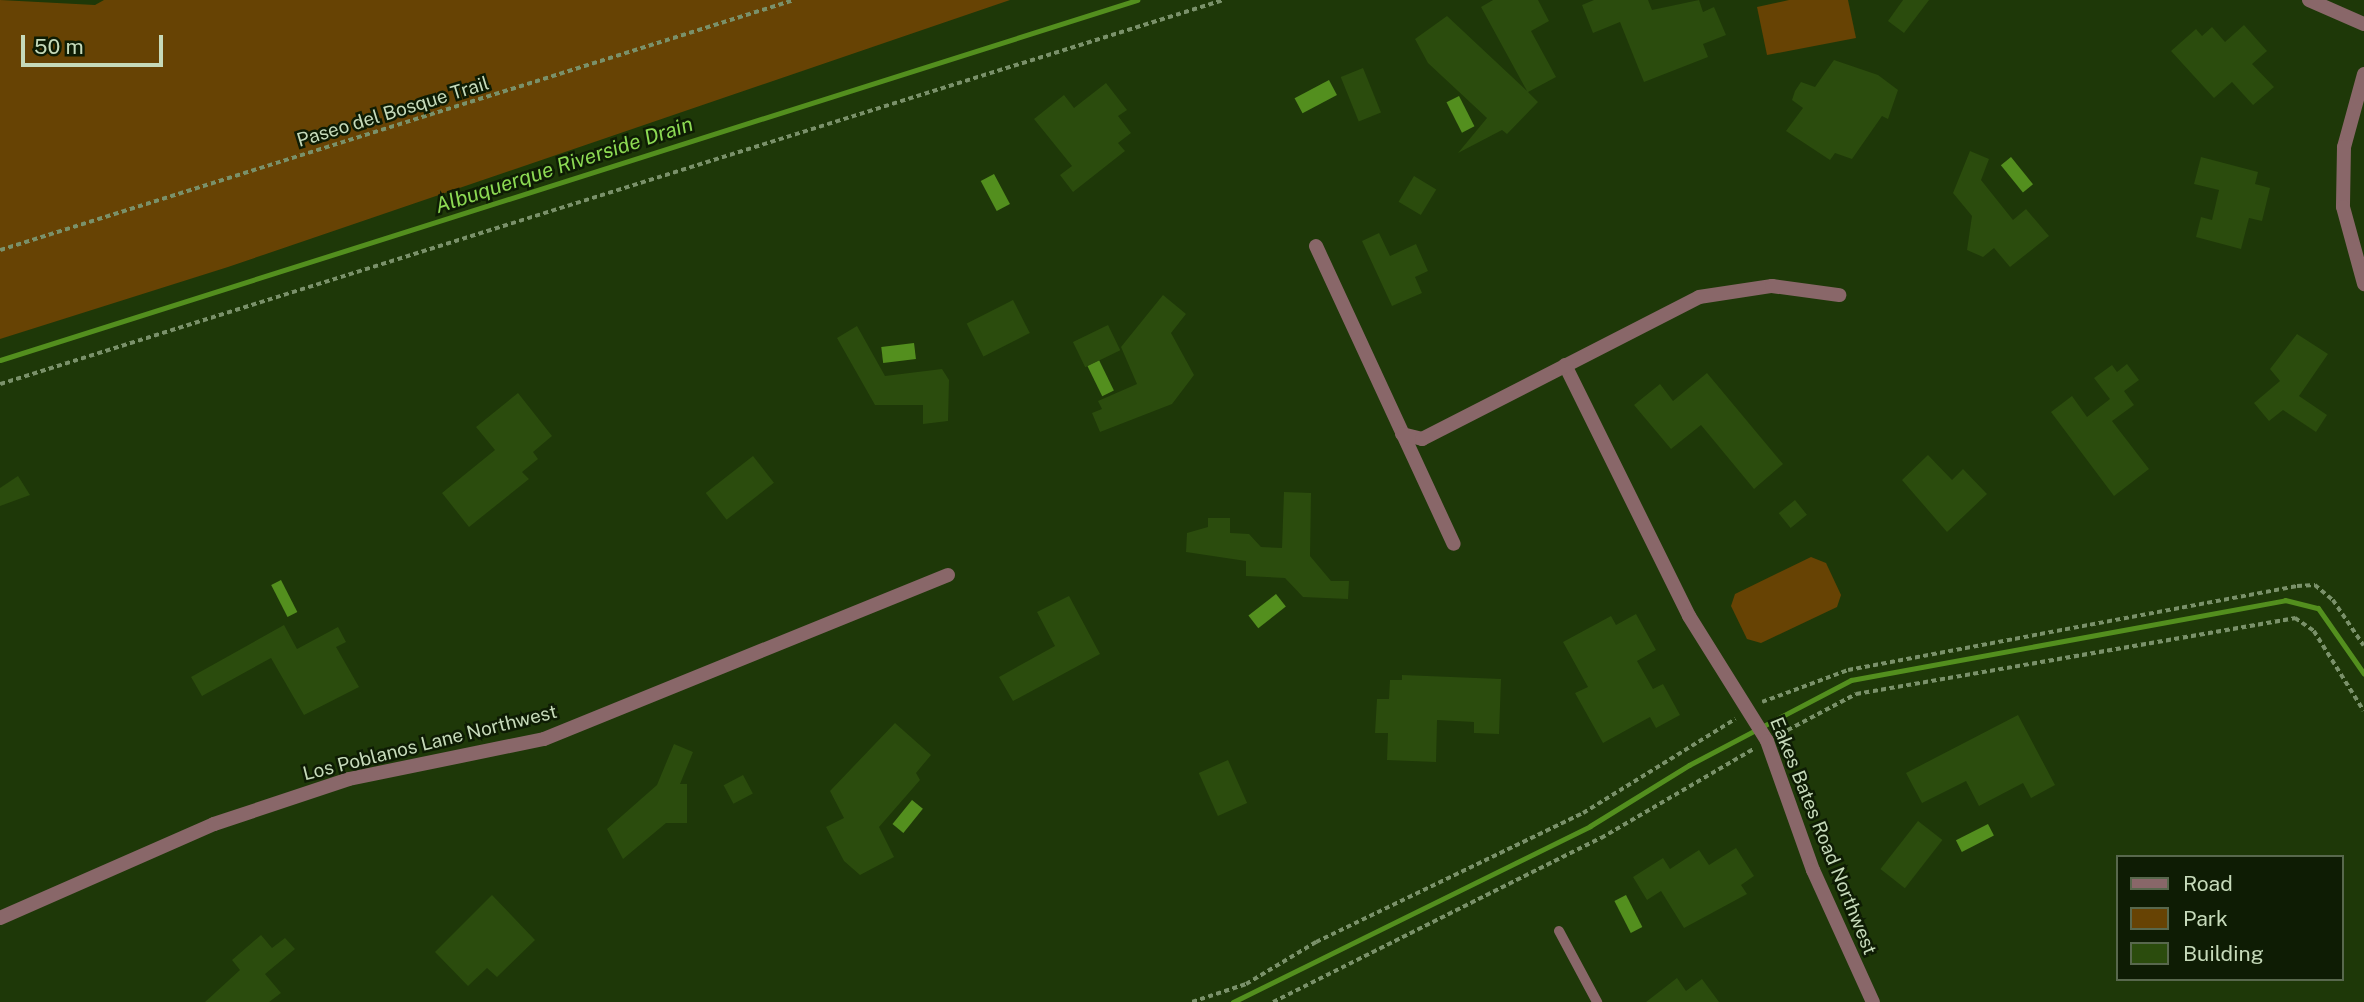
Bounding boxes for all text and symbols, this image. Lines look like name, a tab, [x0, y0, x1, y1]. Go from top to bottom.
scale bar	[24, 21, 166, 65]
text: 50 m	[34, 34, 84, 59]
street label: Paseo del Bosque Trail	[294, 72, 492, 152]
water label: Albuquerque Riverside Drain	[432, 111, 696, 219]
street label: Los Poblanos Lane Northwest	[300, 700, 560, 786]
street label: Eakes Bates Road Northwest	[1765, 714, 1881, 958]
legend	[2116, 855, 2343, 981]
text: Road	[2183, 871, 2233, 896]
text: Park	[2183, 906, 2228, 931]
text: Building	[2183, 941, 2264, 966]

